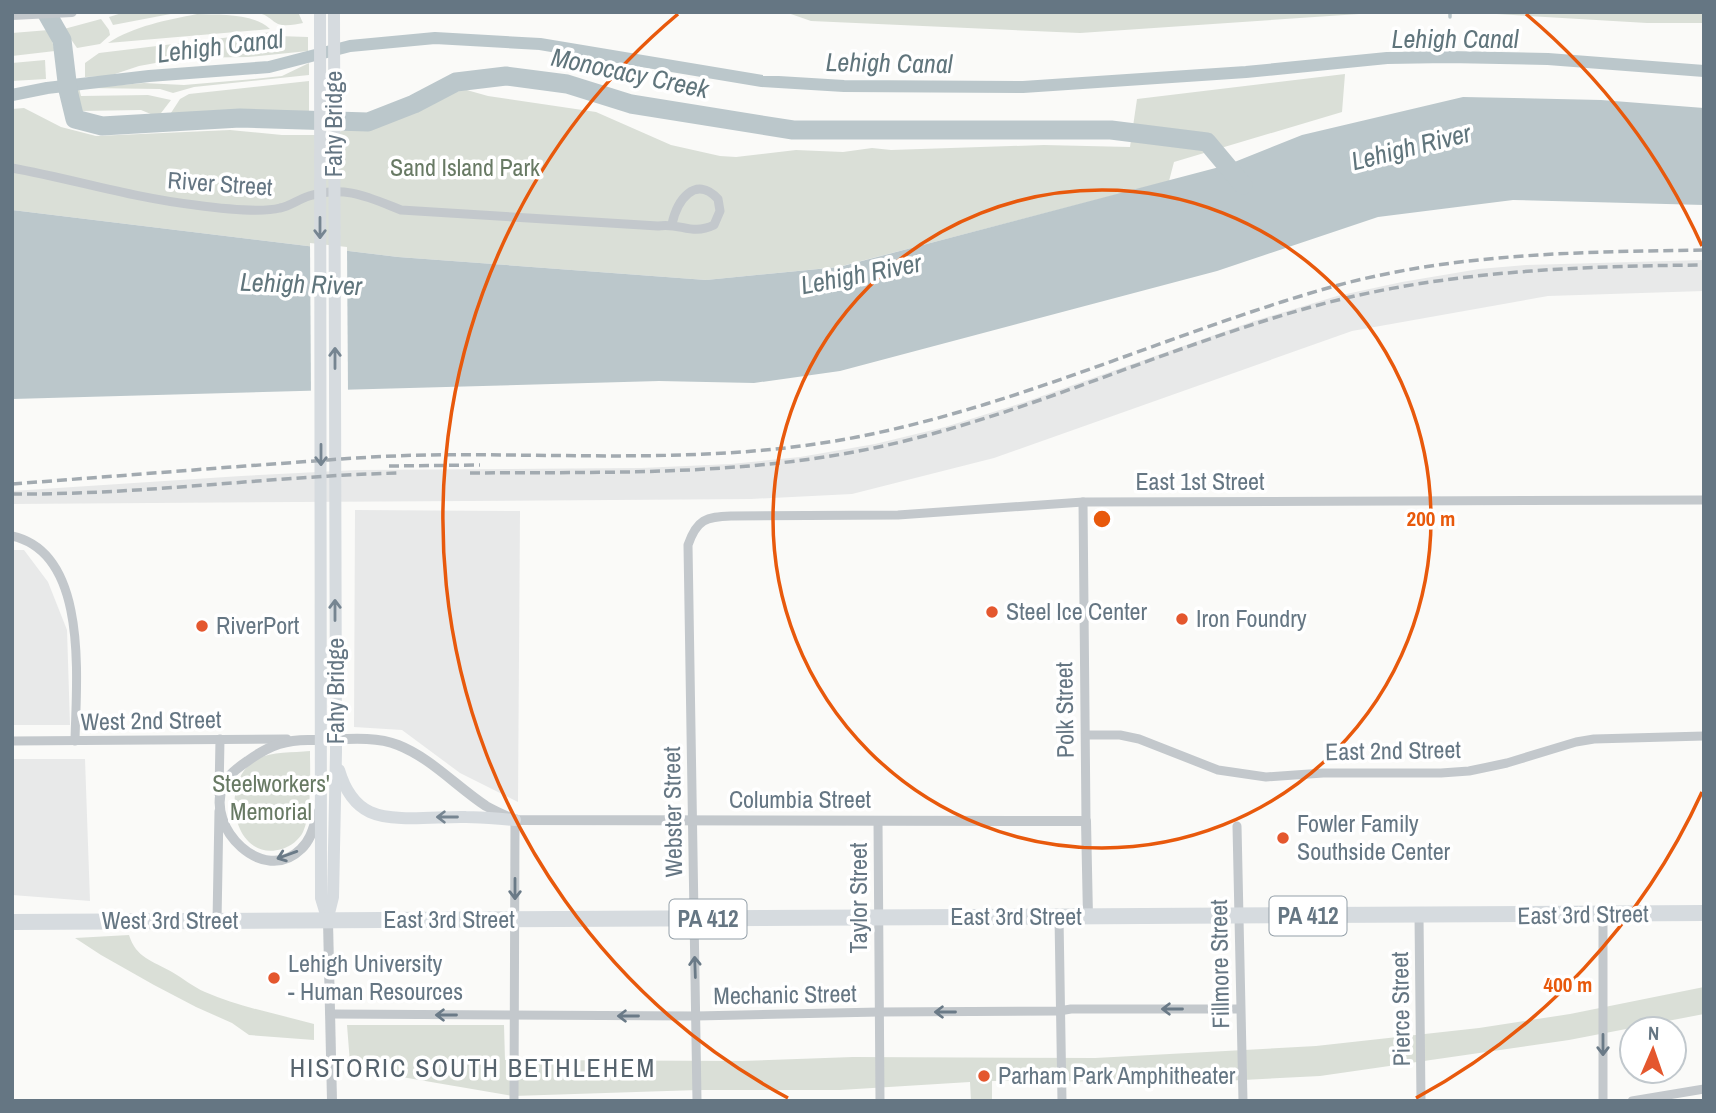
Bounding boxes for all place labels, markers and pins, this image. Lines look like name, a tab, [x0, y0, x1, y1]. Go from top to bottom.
centre of rings	[1090, 507, 1114, 531]
place label: Steel Ice Center	[1006, 595, 1148, 627]
place label: Iron Foundry	[1196, 602, 1307, 634]
marker: Steel Ice Center	[984, 604, 1000, 620]
place label: RiverPort	[216, 609, 300, 641]
marker: Iron Foundry	[1174, 611, 1190, 627]
marker: RiverPort	[194, 618, 210, 634]
place label: Fowler Family Southside Center	[1297, 807, 1451, 867]
marker: Fowler Family Southside Center	[1275, 830, 1291, 846]
place label: Lehigh University - Human Resources	[288, 947, 463, 1007]
marker: Lehigh University - Human Resources	[266, 970, 282, 986]
place label: Parham Park Amphitheater	[998, 1059, 1236, 1091]
marker: Parham Park Amphitheater	[976, 1068, 992, 1084]

